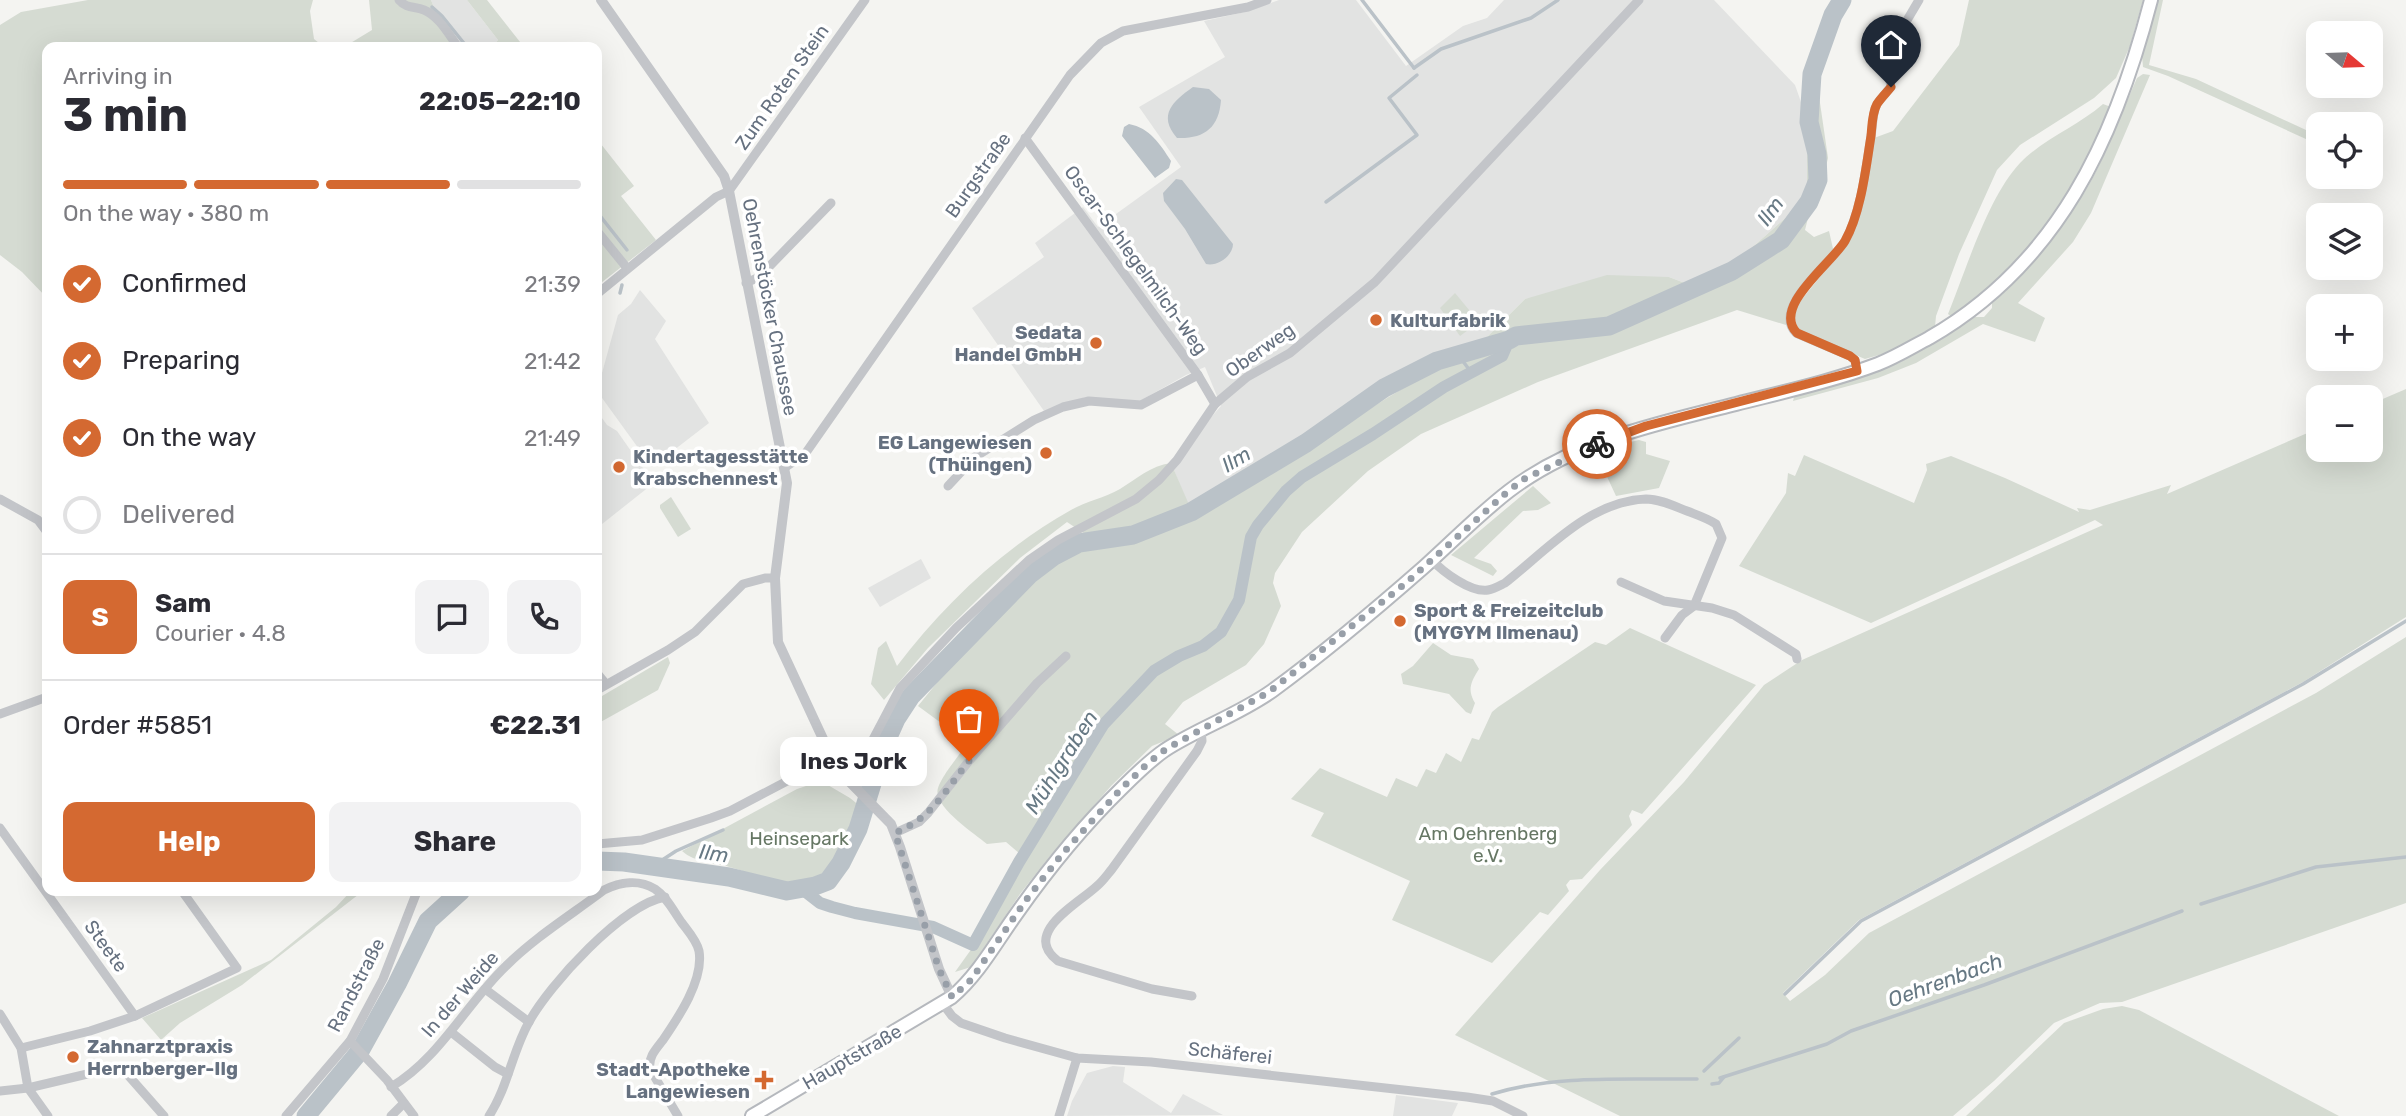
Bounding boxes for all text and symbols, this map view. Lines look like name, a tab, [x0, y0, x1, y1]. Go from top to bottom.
pin	[1861, 15, 1921, 87]
street label: Zum Roten Stein	[730, 20, 834, 154]
north arrow	[2306, 21, 2384, 98]
map controls	[2306, 21, 2383, 462]
icon: home	[1872, 26, 1910, 64]
text: Arriving in	[63, 62, 173, 90]
text: 22:05–22:10	[419, 86, 581, 117]
text: 3 min	[63, 88, 188, 143]
button: locate	[2306, 112, 2383, 189]
street label: Burgstraße	[940, 128, 1016, 222]
street label: Oscar-Schlegelmilch-Weg	[1060, 161, 1212, 359]
water label: Ilm	[1751, 192, 1789, 230]
street label: Oehrenstöcker Chaussee	[738, 196, 802, 418]
text: On the way · 380 m	[63, 199, 269, 227]
button: layers	[2306, 203, 2383, 280]
icon: check	[63, 265, 101, 303]
text: Confirmed	[122, 268, 247, 299]
text: 21:39	[524, 270, 581, 298]
button: +	[2306, 294, 2383, 371]
place label: Kulturfabrik	[1390, 309, 1506, 332]
marker: Kulturfabrik	[1368, 312, 1384, 328]
street label: Oberweg	[1221, 318, 1299, 382]
place label: Sedata Handel GmbH	[954, 321, 1082, 366]
marker: Sedata Handel GmbH	[1088, 335, 1104, 351]
icon: check	[63, 342, 101, 380]
text: Preparing	[122, 345, 240, 376]
text: 21:42	[524, 347, 581, 375]
button: −	[2306, 385, 2383, 462]
courier	[1562, 409, 1632, 479]
icon: check	[63, 419, 101, 457]
text: On the way	[122, 422, 256, 453]
text: 21:49	[524, 424, 581, 452]
icon: bike	[1578, 425, 1616, 463]
place label: EG Langewiesen (Thüingen)	[878, 431, 1032, 476]
water label: Ilm	[1217, 441, 1255, 477]
place label: Kindertagesstätte Krabschennest	[633, 445, 809, 490]
marker: EG Langewiesen (Thüingen)	[1038, 445, 1054, 461]
marker: Kindertagesstätte Krabschennest	[611, 459, 627, 475]
text: Delivered	[122, 499, 235, 530]
button: chat	[415, 580, 489, 654]
button: phone	[507, 580, 581, 654]
text: Sam	[155, 588, 211, 619]
place label: Sport & Freizeitclub (MYGYM Ilmenau)	[1414, 599, 1604, 644]
text: S	[91, 602, 109, 633]
marker: Sport & Freizeitclub (MYGYM Ilmenau)	[1392, 613, 1408, 629]
text: Courier · 4.8	[155, 619, 286, 647]
pin	[939, 689, 999, 761]
icon: bag	[950, 700, 988, 738]
water label: Mühlgraben	[1019, 706, 1103, 818]
text: Order #5851	[63, 710, 212, 741]
text: €22.31	[490, 710, 581, 741]
callout: Ines Jork	[780, 736, 927, 786]
text: Ines Jork	[800, 747, 907, 775]
button: Help	[63, 802, 315, 882]
button: Share	[329, 802, 581, 882]
park label: Am Oehrenberg e.V.	[1419, 822, 1557, 867]
park label: Heinsepark	[749, 827, 849, 850]
water label: Ilm	[698, 839, 730, 867]
street label: Steete	[79, 916, 133, 976]
street label: Randstraße	[323, 934, 389, 1036]
street label: In der Weide	[416, 946, 504, 1042]
water label: Oehrenbach	[1884, 948, 2006, 1012]
street label: Hauptstraße	[798, 1019, 906, 1095]
place label: Zahnarztpraxis Herrnberger-Ilg	[87, 1035, 238, 1080]
street label: Schäferei	[1187, 1037, 1273, 1069]
marker: Zahnarztpraxis Herrnberger-Ilg	[65, 1049, 81, 1065]
place label: Stadt-Apotheke Langewiesen	[596, 1058, 750, 1103]
marker: Stadt-Apotheke Langewiesen	[756, 1072, 772, 1088]

